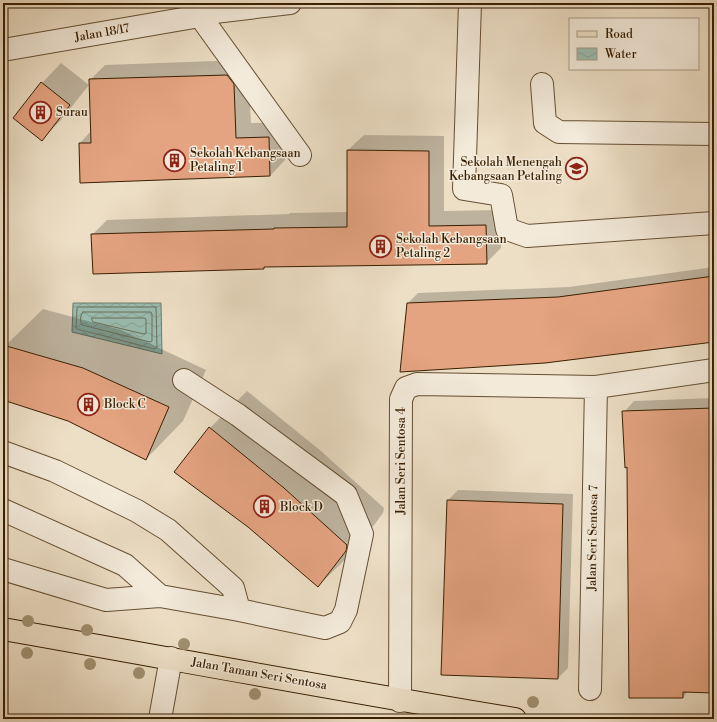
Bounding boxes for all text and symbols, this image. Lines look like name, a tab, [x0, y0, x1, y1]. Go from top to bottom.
legend	[569, 18, 699, 70]
street label: Jalan 18/17	[72, 21, 131, 45]
text: Road	[605, 27, 633, 42]
text: Water	[604, 47, 637, 62]
building icon: Surau	[28, 99, 54, 125]
place label: Surau	[56, 105, 88, 120]
place label: Sekolah Kebangsaan Petaling 1	[190, 146, 301, 175]
building icon: Sekolah Kebangsaan Petaling 1	[162, 147, 188, 173]
place label: Sekolah Menengah Kebangsaan Petaling	[449, 155, 563, 184]
school or university icon: Sekolah Menengah Kebangsaan Petaling	[564, 156, 590, 182]
place label: Sekolah Kebangsaan Petaling 2	[396, 232, 507, 261]
building icon: Sekolah Kebangsaan Petaling 2	[367, 233, 393, 259]
building icon: Block C	[75, 391, 101, 417]
place label: Block C	[103, 397, 146, 412]
street label: Jalan Seri Sentosa 4	[394, 407, 409, 516]
street label: Jalan Seri Sentosa 7	[585, 485, 601, 592]
building icon: Block D	[251, 494, 277, 520]
place label: Block D	[279, 500, 323, 515]
street label: Jalan Taman Seri Sentosa	[189, 655, 329, 693]

